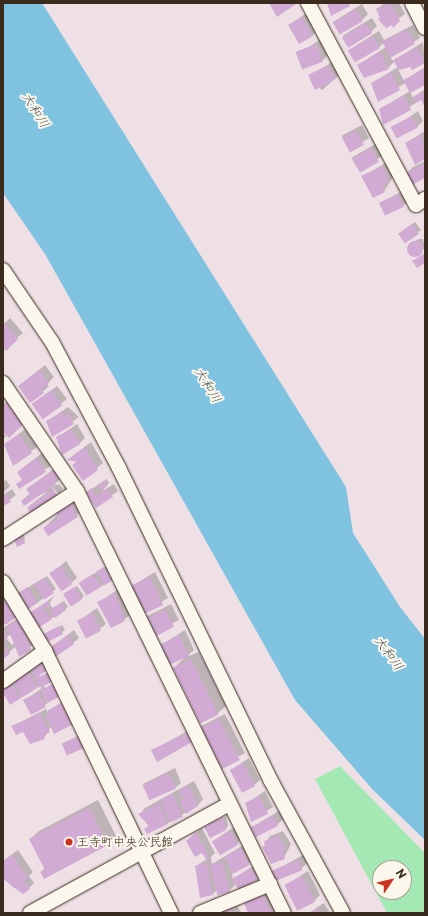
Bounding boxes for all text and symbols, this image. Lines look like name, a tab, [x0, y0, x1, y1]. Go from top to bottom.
water label: 大和川	[19, 89, 53, 131]
water label: 大和川	[191, 364, 225, 406]
water label: 大和川	[371, 633, 407, 673]
place label: 王寺町中央公民館	[77, 835, 173, 849]
marker: 王寺町中央公民館	[64, 837, 74, 847]
north arrow	[372, 860, 412, 900]
text: N	[392, 865, 411, 882]

